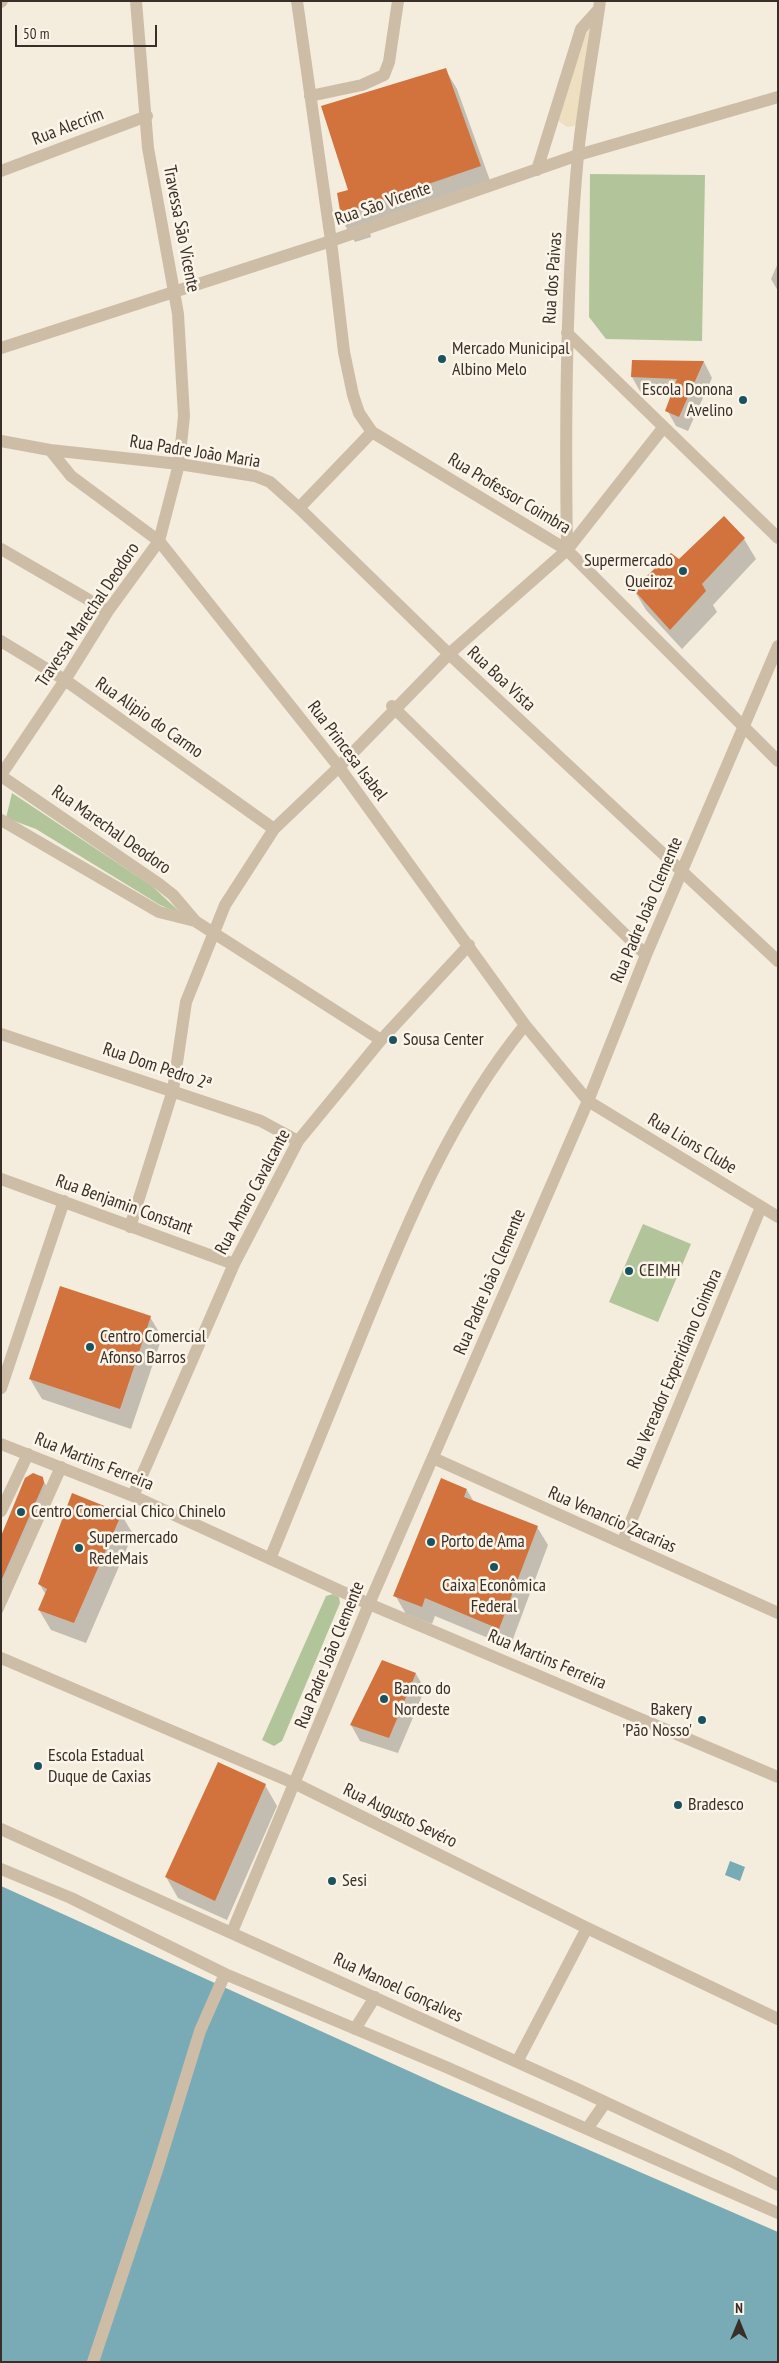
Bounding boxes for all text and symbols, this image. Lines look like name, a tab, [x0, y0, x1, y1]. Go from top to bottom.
scale bar	[18, 15, 160, 47]
text: 50 m	[23, 24, 49, 43]
street label: Rua Alecrim	[29, 104, 107, 150]
street label: Travessa São Vicente	[158, 164, 204, 294]
street label: Rua São Vicente	[332, 178, 434, 230]
street label: Rua dos Paivas	[539, 231, 567, 325]
place label: Mercado Municipal Albino Melo	[452, 338, 569, 380]
marker: Mercado Municipal Albino Melo	[436, 353, 448, 365]
place label: Escola Donona Avelino	[642, 379, 733, 422]
marker: Escola Donona Avelino	[737, 394, 749, 406]
street label: Rua Padre João Maria	[128, 431, 262, 473]
street label: Rua Professor Coimbra	[444, 449, 574, 539]
street label: Travessa Marechal Deodoro	[32, 539, 144, 691]
place label: Supermercado Queiroz	[584, 550, 673, 592]
marker: Supermercado Queiroz	[677, 565, 689, 577]
street label: Rua Boa Vista	[462, 642, 540, 716]
street label: Rua Alipio do Carmo	[91, 673, 207, 763]
street label: Rua Princesa Isabel	[302, 697, 392, 805]
street label: Rua Marechal Deodoro	[47, 781, 175, 879]
street label: Rua Padre João Clemente	[607, 834, 687, 986]
place label: Sousa Center	[403, 1029, 484, 1051]
marker: Sousa Center	[387, 1034, 399, 1046]
street label: Rua Dom Pedro 2ª	[100, 1038, 214, 1096]
street label: Rua Lions Clube	[644, 1109, 740, 1179]
street label: Rua Amaro Cavalcante	[211, 1126, 295, 1258]
street label: Rua Benjamin Constant	[53, 1170, 195, 1240]
street label: Rua Padre João Clemente	[450, 1206, 530, 1358]
place label: CEIMH	[639, 1260, 680, 1282]
marker: CEIMH	[623, 1265, 635, 1277]
street label: Rua Vereador Experidiano Coimbra	[623, 1266, 727, 1472]
place label: Centro Comercial Afonso Barros	[100, 1326, 206, 1368]
marker: Centro Comercial Afonso Barros	[84, 1341, 96, 1353]
street label: Rua Martins Ferreira	[31, 1428, 157, 1496]
street label: Rua Venancio Zacarias	[545, 1482, 679, 1558]
place label: Centro Comercial Chico Chinelo	[31, 1501, 226, 1523]
marker: Centro Comercial Chico Chinelo	[15, 1506, 27, 1518]
place label: Supermercado RedeMais	[89, 1527, 178, 1570]
place label: Porto de Ama	[441, 1531, 525, 1553]
marker: Porto de Ama	[425, 1536, 437, 1548]
marker: Supermercado RedeMais	[73, 1542, 85, 1554]
marker: Caixa Econômica Federal	[488, 1561, 500, 1573]
place label: Caixa Econômica Federal	[442, 1575, 546, 1618]
street label: Rua Padre João Clemente	[291, 1578, 369, 1732]
street label: Rua Martins Ferreira	[485, 1625, 609, 1695]
place label: Banco do Nordeste	[394, 1678, 451, 1720]
marker: Banco do Nordeste	[378, 1693, 390, 1705]
place label: Bakery 'Pão Nosso'	[622, 1699, 692, 1742]
marker: Bakery 'Pão Nosso'	[696, 1714, 708, 1726]
place label: Escola Estadual Duque de Caxias	[48, 1745, 151, 1788]
marker: Escola Estadual Duque de Caxias	[32, 1760, 44, 1772]
street label: Rua Augusto Sevéro	[340, 1779, 460, 1853]
place label: Bradesco	[688, 1794, 744, 1816]
marker: Bradesco	[672, 1799, 684, 1811]
place label: Sesi	[342, 1870, 367, 1892]
marker: Sesi	[326, 1875, 338, 1887]
street label: Rua Manoel Gonçalves	[330, 1949, 466, 2027]
north arrow	[714, 2298, 764, 2348]
text: N	[735, 2299, 743, 2317]

